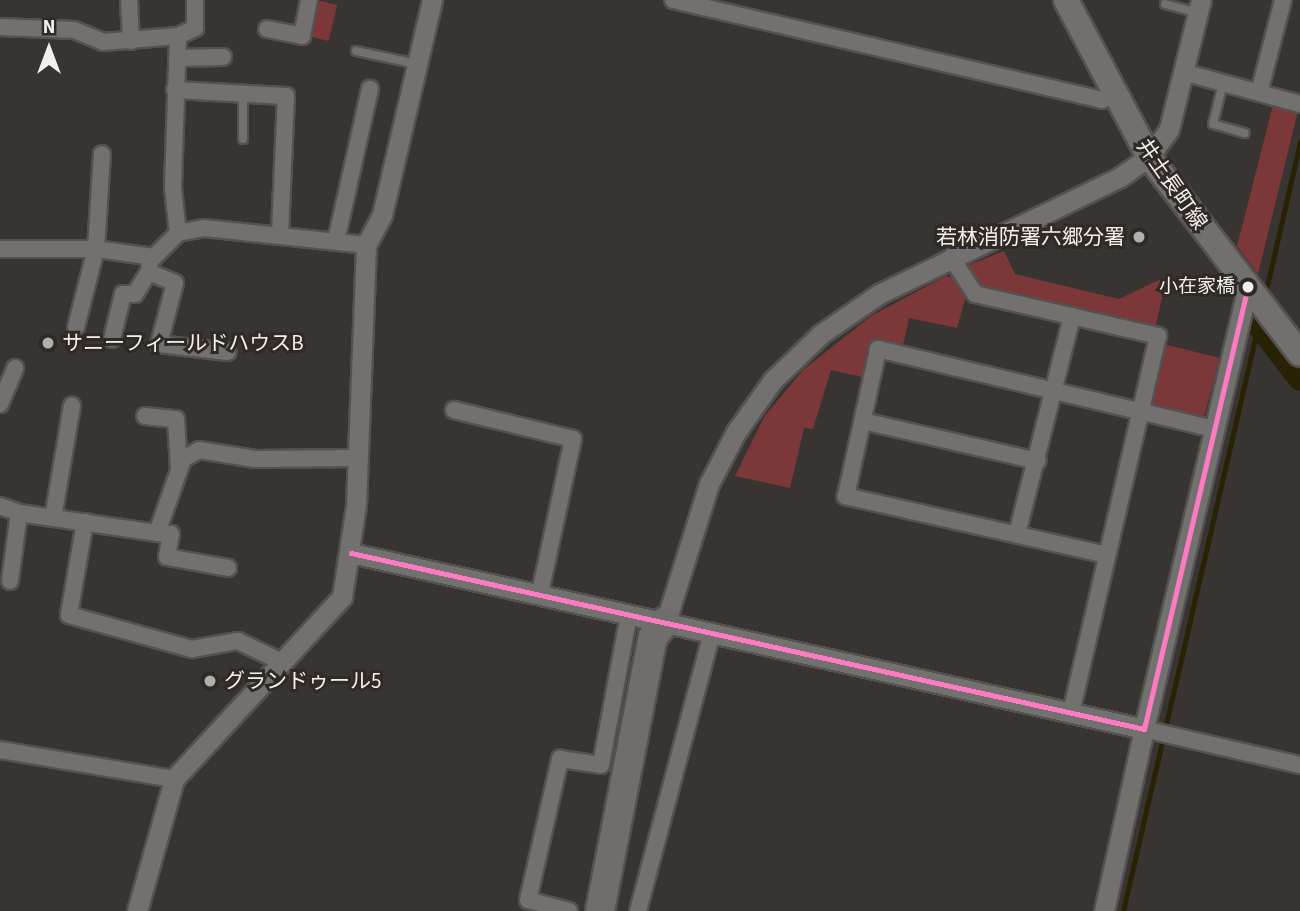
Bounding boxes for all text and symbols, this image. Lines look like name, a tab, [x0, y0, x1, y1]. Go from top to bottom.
north arrow	[14, 14, 84, 84]
text: N	[43, 14, 55, 41]
street label: 井土長町線	[1132, 134, 1212, 234]
place label: 若林消防署六郷分署	[936, 224, 1125, 250]
marker: 若林消防署六郷分署	[1131, 229, 1147, 245]
place label: 小在家橋	[1159, 276, 1235, 298]
marker: 小在家橋	[1241, 280, 1255, 294]
place label: サニーフィールドハウスB	[62, 330, 305, 356]
marker: サニーフィールドハウスB	[40, 335, 56, 351]
place label: グランドゥール5	[224, 668, 381, 694]
marker: グランドゥール5	[202, 673, 218, 689]

